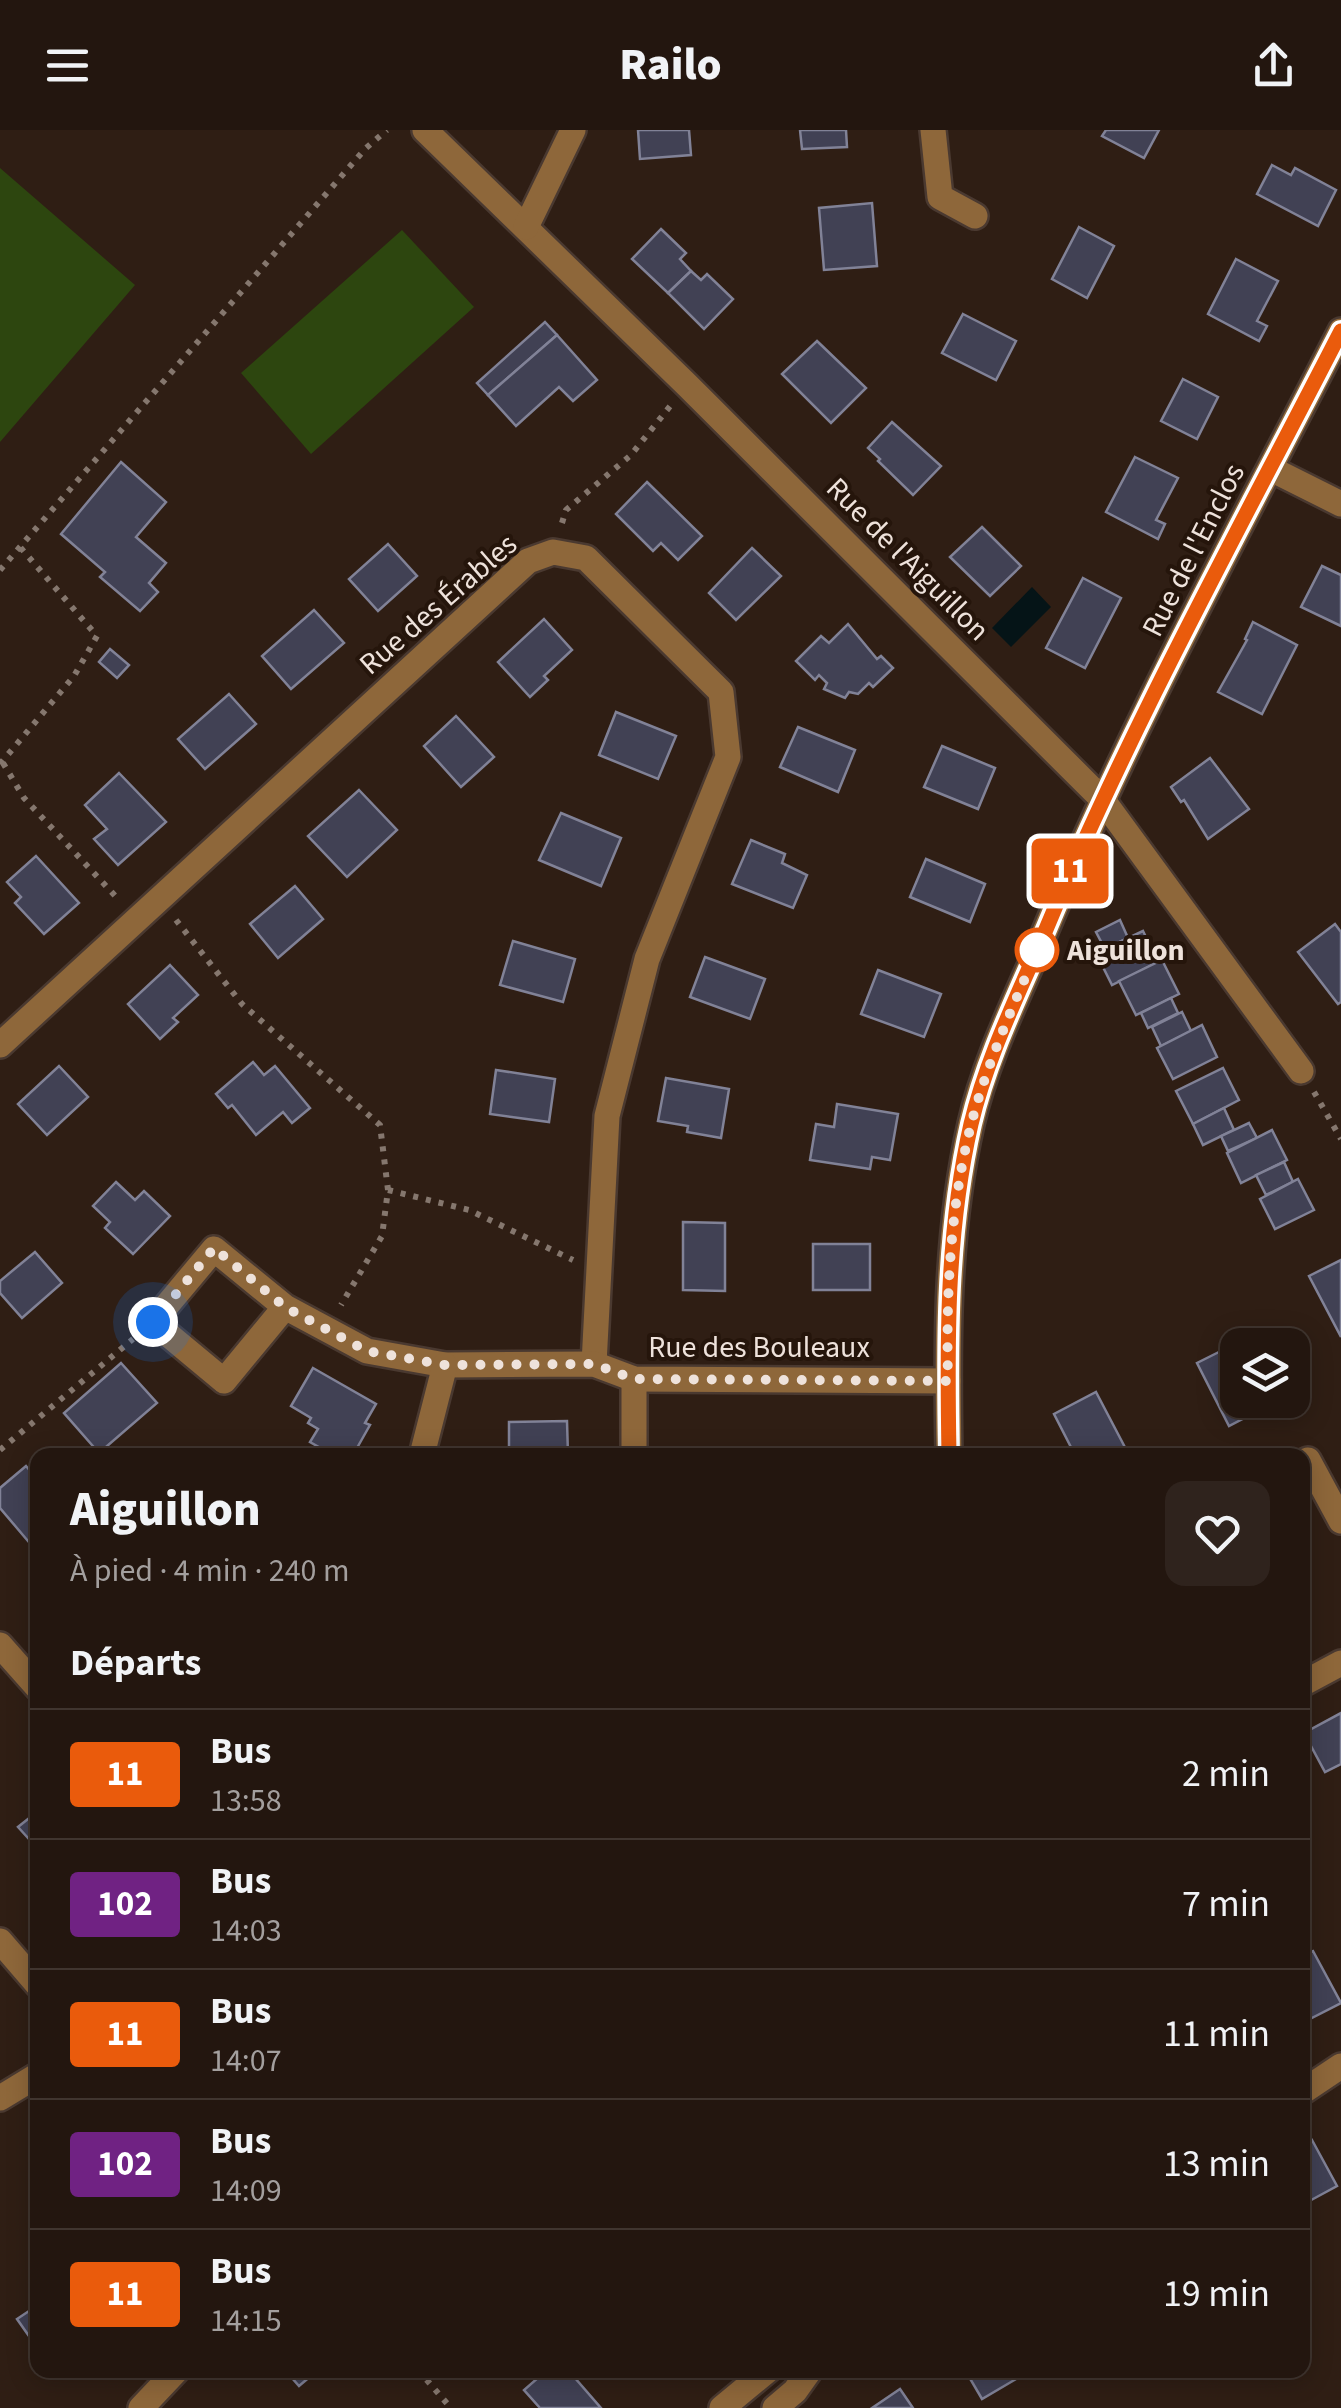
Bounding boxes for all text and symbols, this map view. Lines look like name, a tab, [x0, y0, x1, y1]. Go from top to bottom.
text: Railo	[619, 33, 722, 97]
icon: menu	[40, 38, 95, 93]
icon: share	[1246, 38, 1301, 93]
street label: Rue de l'Enclos	[1131, 456, 1256, 644]
street label: Rue de l'Aiguillon	[816, 468, 999, 651]
street label: Rue des Érables	[350, 524, 527, 685]
line badge: 11	[1025, 838, 1115, 904]
text: 11	[1052, 846, 1088, 896]
marker: Aiguillon	[1016, 929, 1058, 971]
place label: Aiguillon	[1066, 929, 1185, 972]
your location	[128, 1297, 178, 1347]
street label: Rue des Bouleaux	[648, 1326, 870, 1369]
map controls	[1220, 1328, 1310, 1418]
button: layers	[1220, 1328, 1310, 1418]
text: Aiguillon	[70, 1476, 261, 1544]
button: heart	[1165, 1481, 1270, 1586]
text: À pied · 4 min · 240 m	[70, 1548, 349, 1594]
text: Départs	[70, 1636, 201, 1690]
text: Bus	[210, 1724, 271, 1778]
text: 2 min	[1182, 1747, 1270, 1801]
text: 11	[107, 1749, 143, 1799]
text: 13:58	[210, 1778, 282, 1824]
text: Bus	[210, 1854, 271, 1908]
text: 7 min	[1182, 1877, 1270, 1931]
text: 102	[97, 1879, 153, 1929]
text: 14:03	[210, 1908, 282, 1954]
text: Bus	[210, 1984, 271, 2038]
text: 11 min	[1163, 2007, 1270, 2061]
text: 11	[107, 2009, 143, 2059]
text: 14:07	[210, 2038, 282, 2084]
text: Bus	[210, 2114, 271, 2168]
text: 13 min	[1163, 2137, 1270, 2191]
text: 102	[97, 2139, 153, 2189]
text: 14:09	[210, 2168, 282, 2214]
text: Bus	[210, 2244, 271, 2298]
text: 19 min	[1163, 2267, 1270, 2321]
text: 11	[107, 2269, 143, 2319]
text: 14:15	[210, 2298, 282, 2344]

